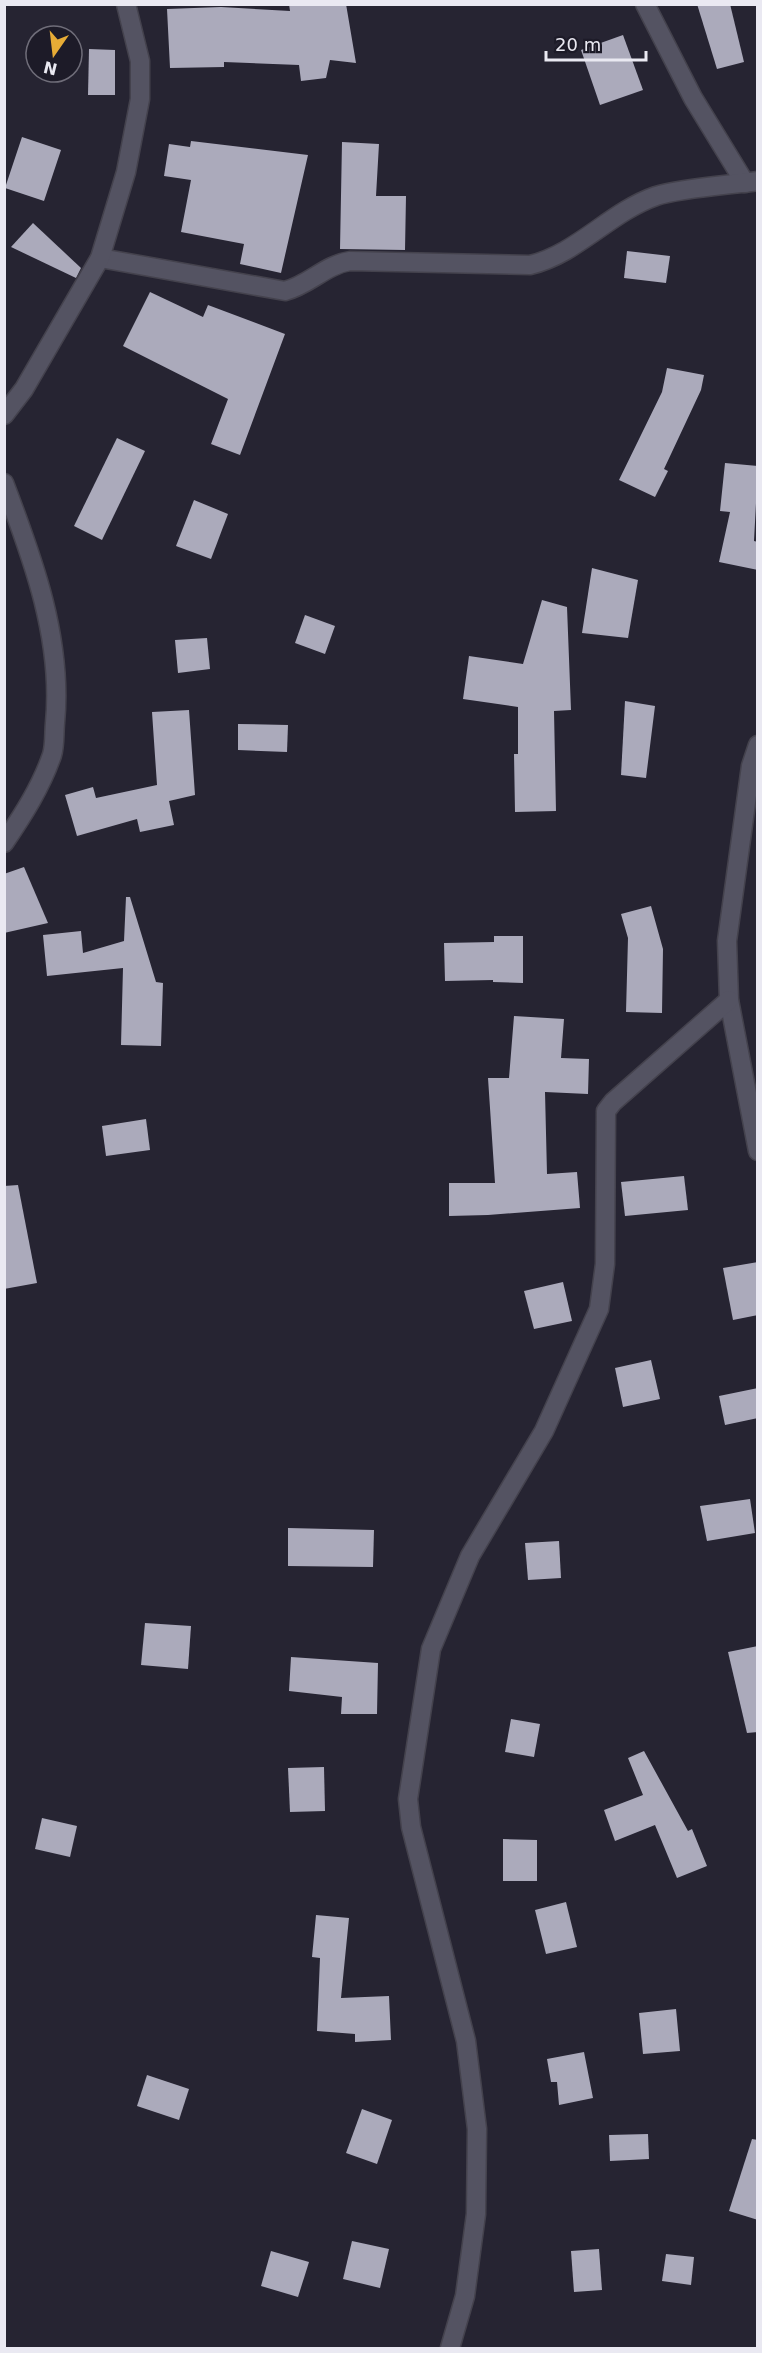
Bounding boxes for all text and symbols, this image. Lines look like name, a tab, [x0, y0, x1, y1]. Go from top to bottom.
north arrow	[24, 24, 84, 84]
scale bar	[546, 24, 646, 62]
text: 20 m	[555, 34, 601, 55]
text: N	[42, 57, 59, 79]

